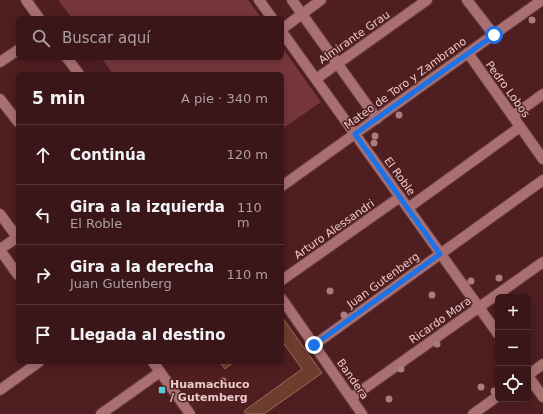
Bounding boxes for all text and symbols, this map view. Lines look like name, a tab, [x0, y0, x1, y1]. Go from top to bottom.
street label: Almirante Grau	[316, 8, 392, 67]
search box	[16, 16, 284, 60]
route start	[485, 26, 503, 44]
icon: search	[30, 27, 52, 49]
text: Buscar aquí	[62, 29, 150, 47]
street label: Mateo de Toro y Zambrano	[342, 35, 469, 132]
street label: Pedro Lobos	[483, 59, 533, 120]
text: 5 min	[32, 88, 85, 108]
text: A pie · 340 m	[181, 91, 268, 106]
icon: ahead	[32, 144, 54, 166]
text: Continúa	[70, 146, 146, 164]
text: 120 m	[226, 147, 268, 162]
street label: El Roble	[381, 155, 418, 198]
street label: Arturo Alessandri	[292, 197, 377, 262]
text: Gira a la izquierda	[70, 198, 225, 216]
text: 110 m	[237, 200, 262, 230]
icon: left	[32, 204, 54, 226]
text: El Roble	[70, 216, 122, 231]
street label: Juan Gutenberg	[344, 250, 422, 312]
text: Gira a la derecha	[70, 258, 214, 276]
icon: right	[32, 264, 54, 286]
text: 110 m	[226, 267, 268, 282]
text: Juan Gutenberg	[70, 276, 172, 291]
street label: Ricardo Mora	[407, 294, 474, 347]
map controls	[495, 294, 531, 402]
button: +	[495, 294, 531, 330]
icon: arrive	[32, 324, 54, 346]
text: Llegada al destino	[70, 326, 225, 344]
button: −	[495, 330, 531, 366]
route end	[305, 336, 323, 354]
street label: Bandera	[334, 357, 371, 402]
button: locate	[495, 366, 531, 402]
place label: Huamachuco / Gutemberg	[170, 378, 250, 404]
marker: Huamachuco / Gutemberg	[157, 385, 167, 395]

